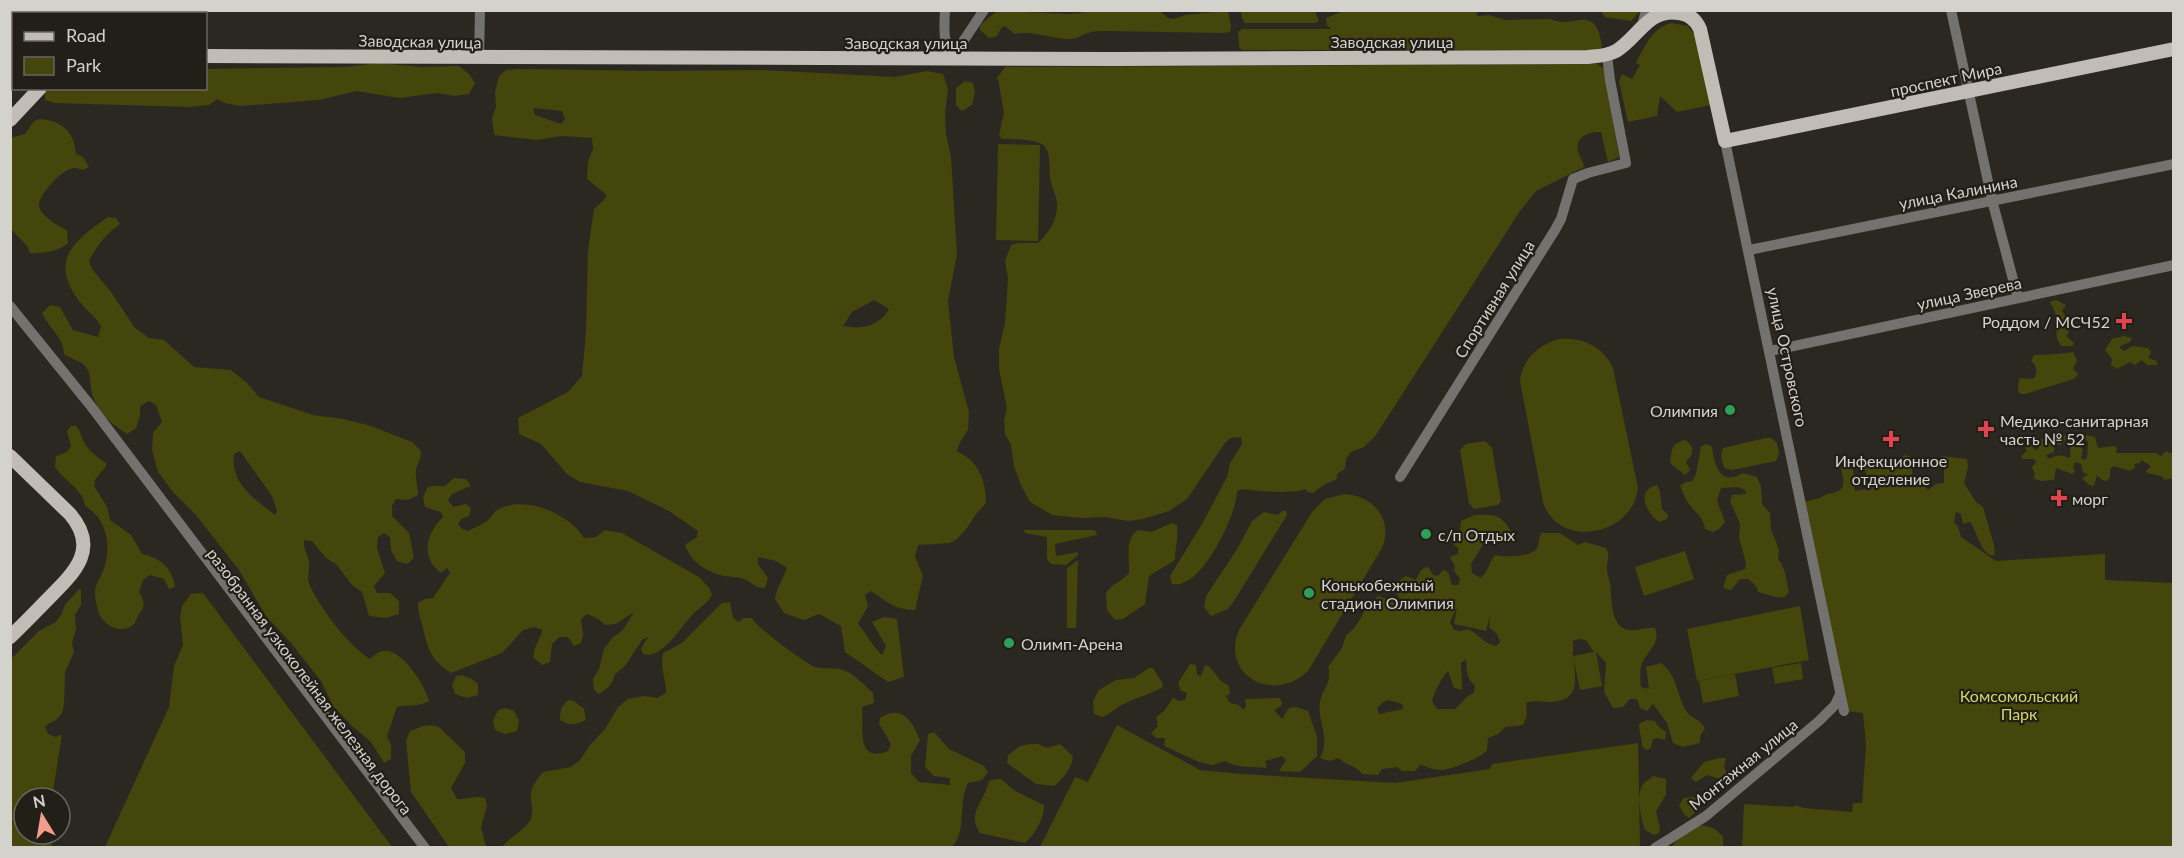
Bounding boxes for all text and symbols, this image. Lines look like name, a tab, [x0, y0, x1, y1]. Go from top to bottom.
legend	[12, 12, 207, 90]
text: Road	[66, 24, 106, 46]
street label: Заводская улица	[358, 30, 482, 52]
street label: Заводская улица	[1330, 32, 1454, 51]
street label: Заводская улица	[844, 33, 968, 52]
text: Park	[66, 54, 102, 76]
street label: проспект Мира	[1889, 58, 2003, 100]
street label: улица Калинина	[1897, 171, 2019, 213]
street label: Спортивная улица	[1450, 237, 1538, 361]
street label: улица Зверева	[1915, 273, 2023, 313]
street label: улица Островского	[1764, 285, 1812, 429]
place label: Роддом / МСЧ52	[1982, 312, 2110, 331]
marker: Роддом / МСЧ52	[2115, 312, 2133, 330]
place label: Олимпия	[1650, 401, 1718, 420]
marker: Олимпия	[1723, 403, 1737, 417]
place label: Медико-санитарная часть № 52	[2000, 411, 2149, 448]
marker: Медико-санитарная часть № 52	[1977, 420, 1995, 438]
marker: Инфекционное отделение	[1882, 430, 1900, 448]
place label: Инфекционное отделение	[1835, 451, 1947, 488]
marker: морг	[2050, 489, 2068, 507]
place label: морг	[2072, 489, 2108, 508]
place label: с/п Отдых	[1438, 525, 1515, 544]
marker: с/п Отдых	[1419, 527, 1433, 541]
street label: разобранная узкоколейная железная дорога	[204, 544, 416, 818]
place label: Конькобежный стадион Олимпия	[1321, 575, 1454, 612]
marker: Конькобежный стадион Олимпия	[1302, 586, 1316, 600]
place label: Олимп-Арена	[1021, 634, 1123, 653]
marker: Олимп-Арена	[1002, 636, 1016, 650]
park label: Комсомольский Парк	[1960, 686, 2078, 723]
street label: Монтажная улица	[1685, 714, 1801, 814]
north arrow	[12, 786, 72, 846]
text: N	[31, 790, 47, 811]

